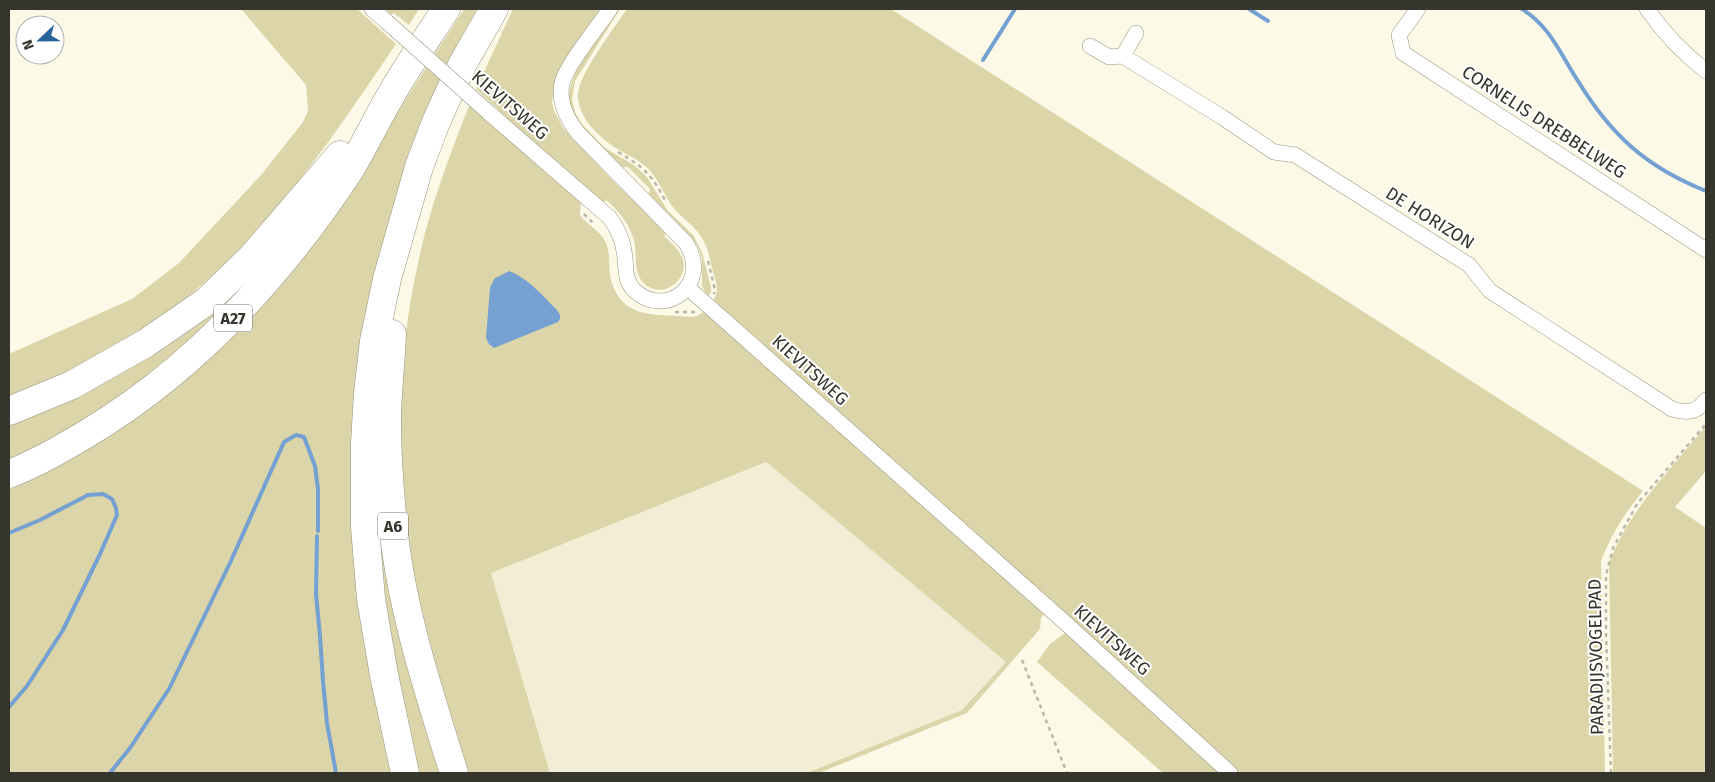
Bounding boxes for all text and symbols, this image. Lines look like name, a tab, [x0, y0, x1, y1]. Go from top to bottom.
north arrow	[15, 15, 65, 65]
text: N	[19, 37, 38, 52]
street label: CORNELIS DREBBELWEG	[1458, 61, 1630, 183]
street label: KIEVITSWEG	[467, 66, 553, 144]
street label: DE HORIZON	[1382, 182, 1478, 254]
road number: A27	[214, 304, 252, 332]
street label: KIEVITSWEG	[767, 330, 853, 410]
road number: A6	[378, 512, 408, 540]
street label: PARADIJSVOGELPAD	[1584, 579, 1608, 735]
street label: KIEVITSWEG	[1069, 600, 1155, 680]

